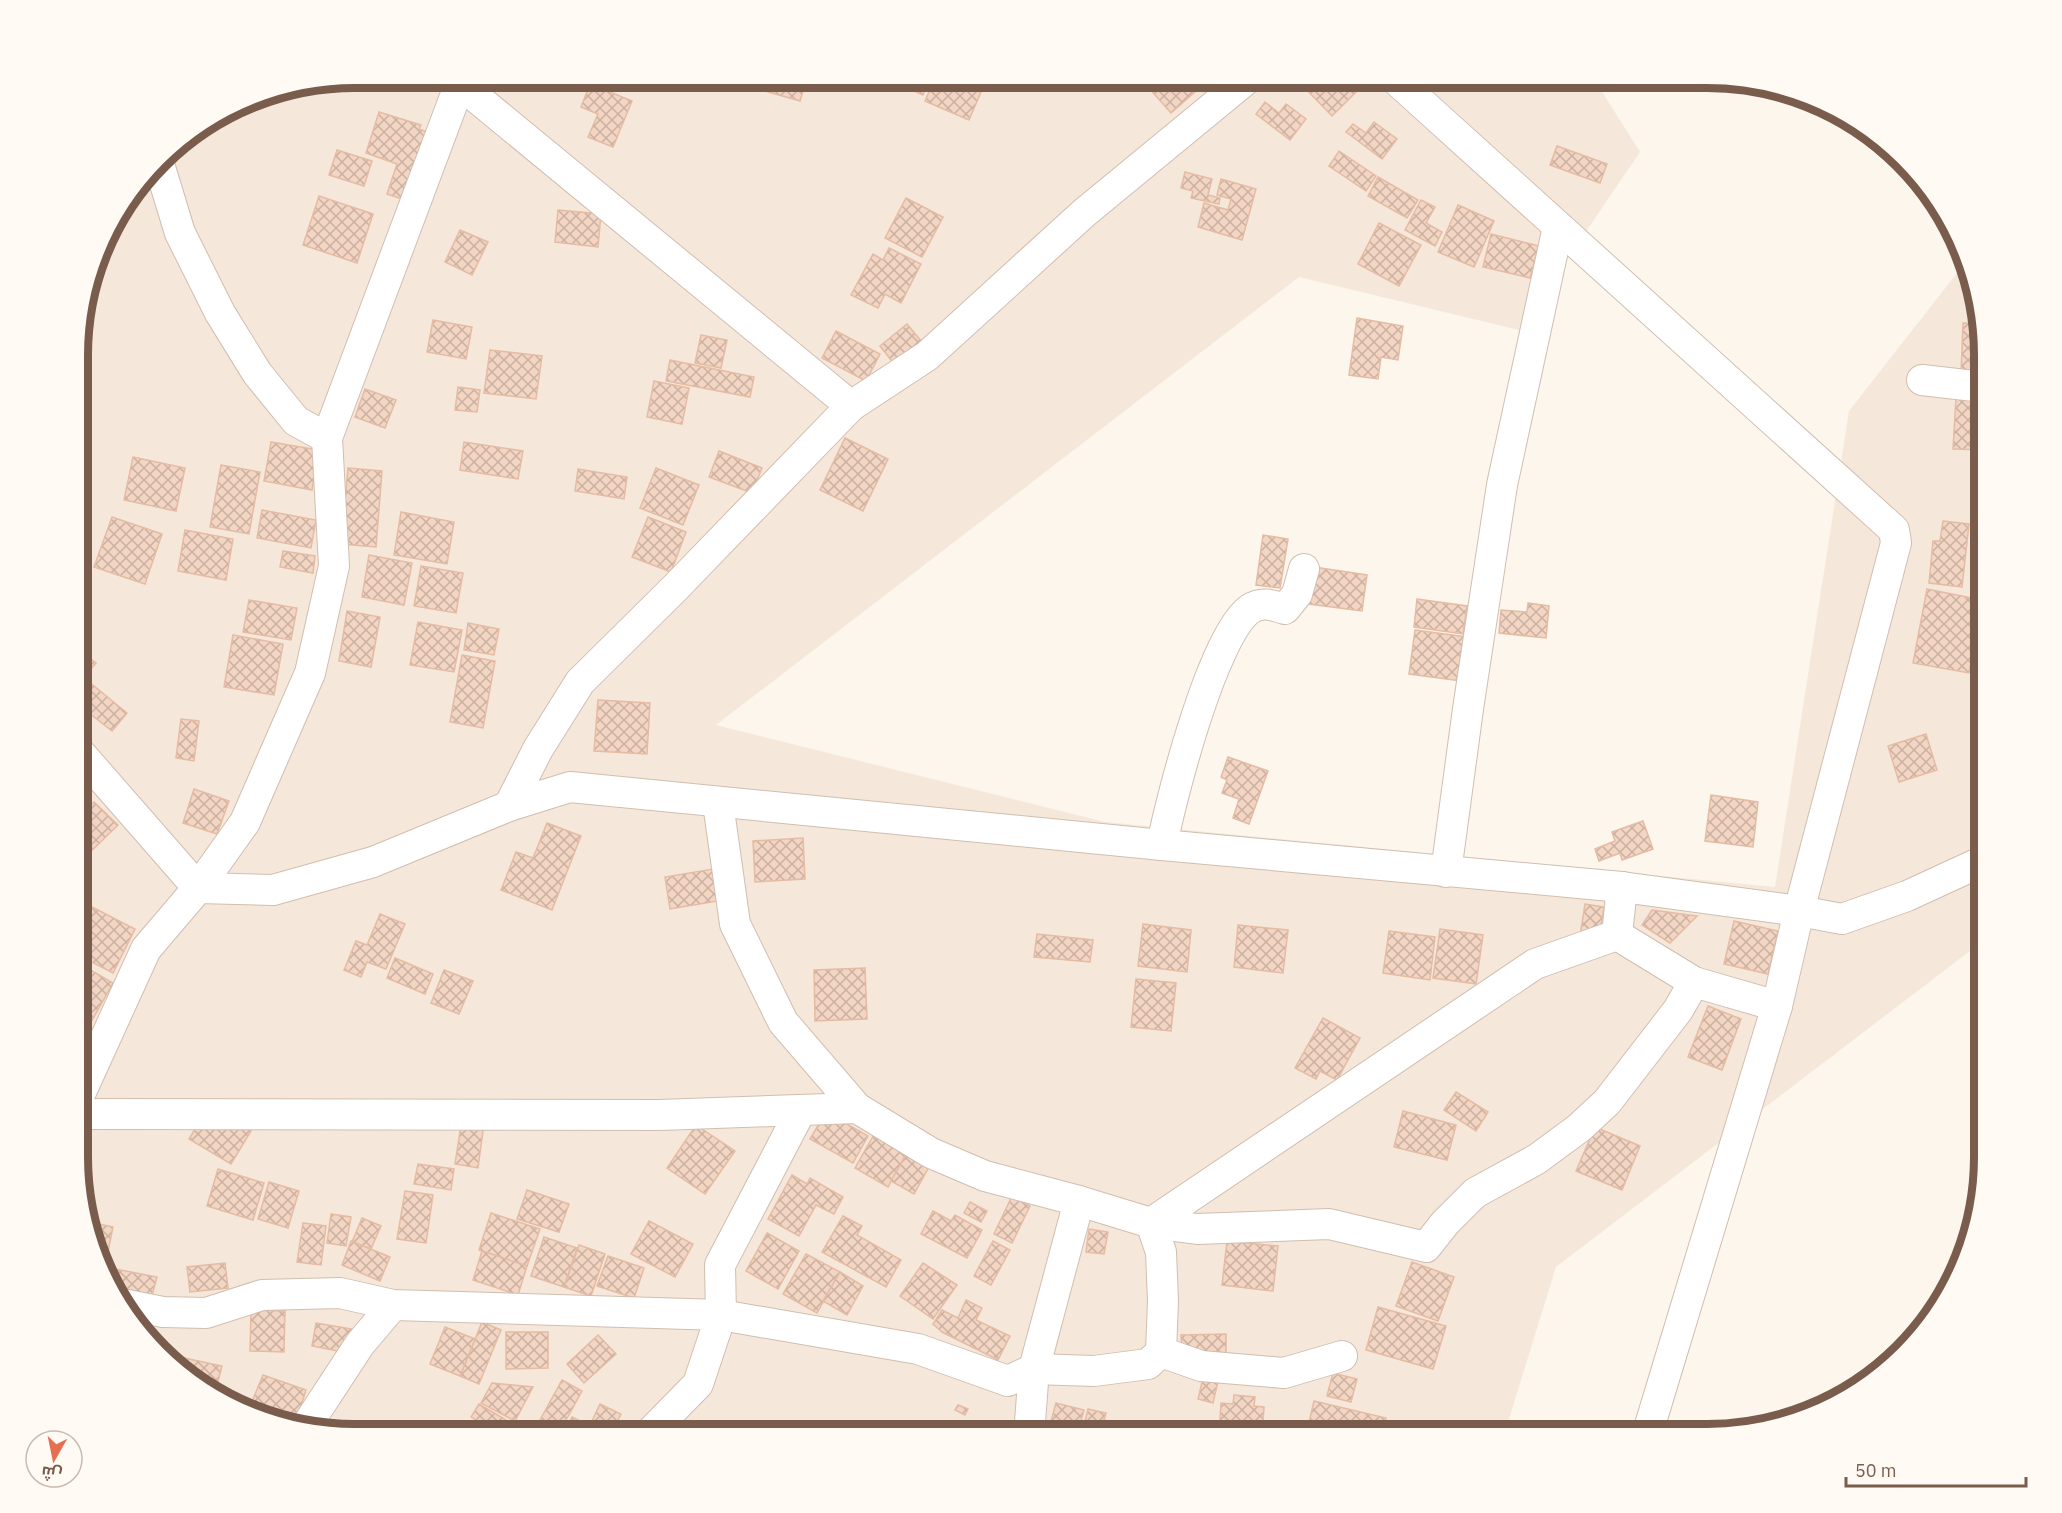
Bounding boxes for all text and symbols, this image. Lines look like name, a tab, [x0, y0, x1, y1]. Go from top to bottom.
north arrow	[24, 1429, 84, 1489]
scale bar	[1846, 1450, 2026, 1488]
text: 50 m	[1855, 1459, 1897, 1482]
text: ش	[40, 1462, 63, 1485]

